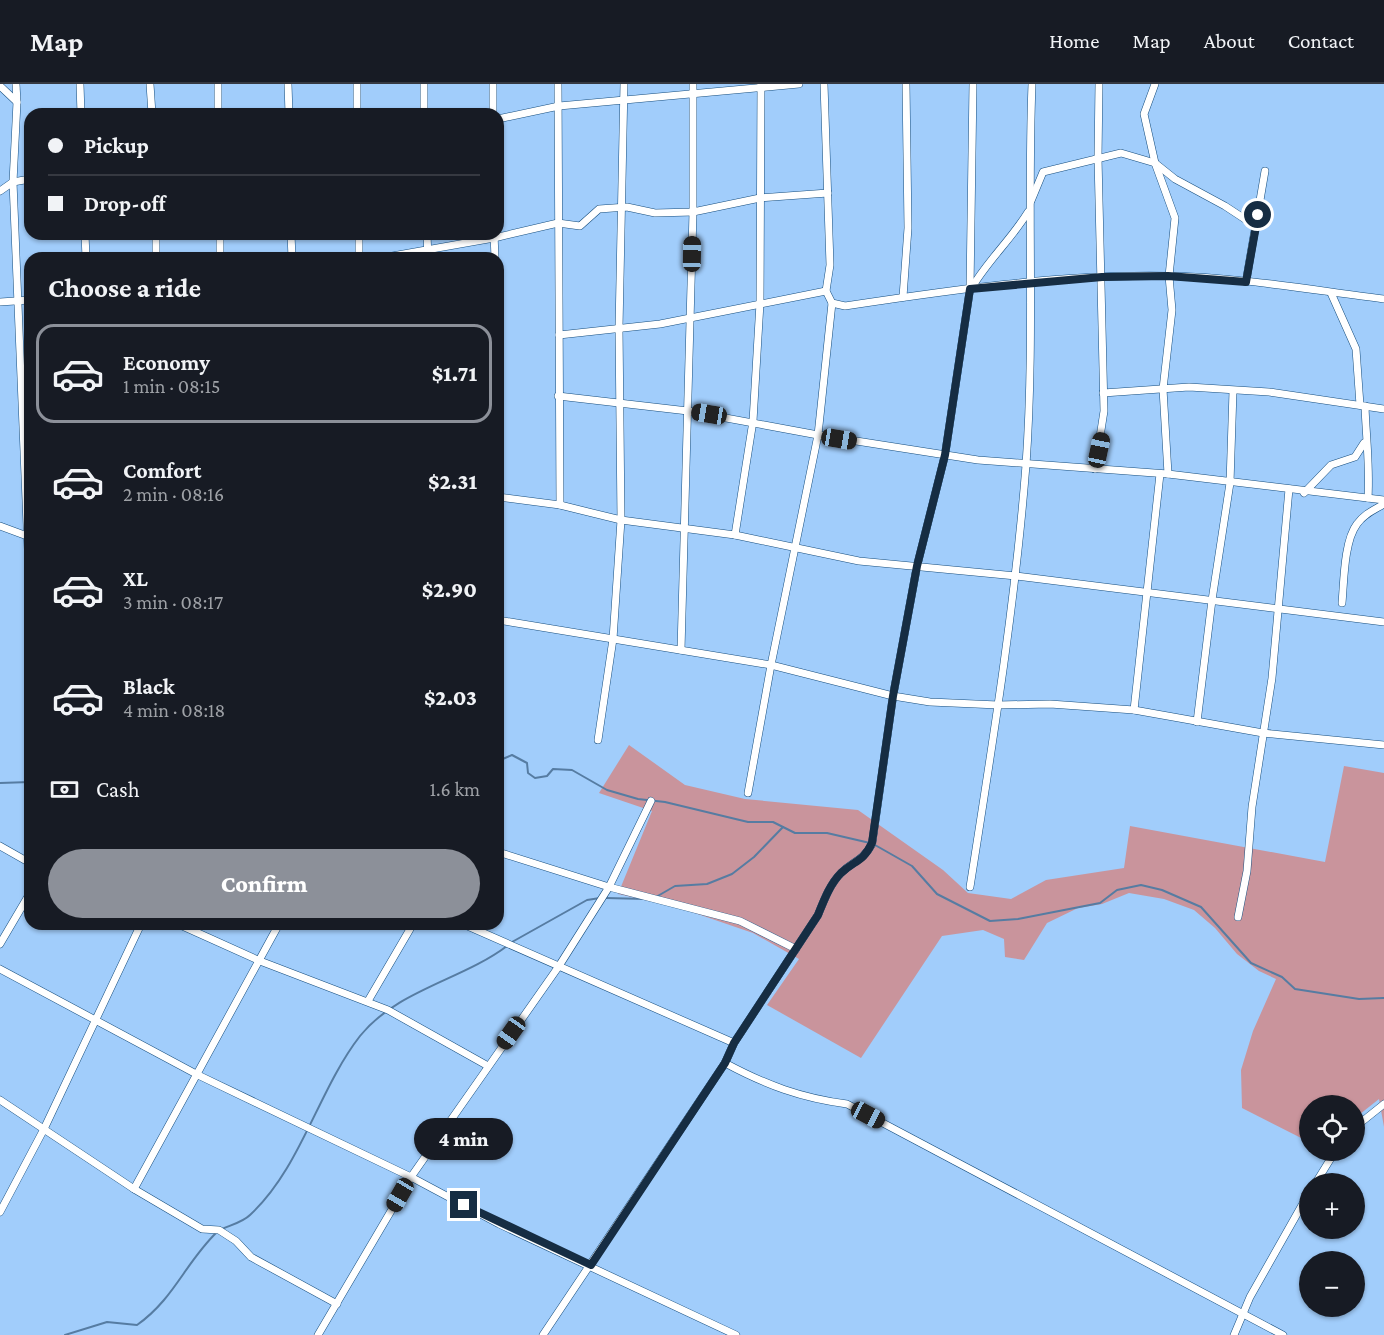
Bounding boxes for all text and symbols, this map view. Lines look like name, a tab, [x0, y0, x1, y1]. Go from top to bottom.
text: Map	[30, 26, 83, 57]
text: Home	[1049, 29, 1099, 53]
text: Map	[1132, 29, 1171, 53]
text: About	[1204, 29, 1255, 53]
text: Contact	[1288, 29, 1354, 53]
text: Pickup	[84, 133, 149, 158]
text: Drop-off	[84, 191, 166, 216]
route start	[1244, 201, 1271, 228]
car	[683, 236, 701, 272]
text: Choose a ride	[48, 273, 201, 303]
icon: car	[51, 347, 105, 401]
text: Economy	[123, 350, 210, 375]
text: $1.71	[432, 361, 477, 386]
text: 1 min · 08:15	[123, 375, 220, 397]
car	[690, 402, 728, 426]
car	[820, 427, 858, 451]
car	[1086, 431, 1112, 469]
icon: car	[51, 455, 105, 509]
text: Comfort	[123, 458, 201, 483]
text: $2.31	[428, 469, 477, 494]
text: 2 min · 08:16	[123, 483, 224, 505]
icon: car	[51, 563, 105, 617]
text: XL	[123, 566, 148, 591]
text: $2.90	[422, 577, 477, 602]
text: 3 min · 08:17	[123, 591, 223, 613]
icon: car	[51, 671, 105, 725]
text: Black	[123, 674, 175, 699]
text: $2.03	[424, 685, 477, 710]
text: 4 min · 08:18	[123, 699, 225, 721]
icon: cash	[48, 773, 81, 806]
text: Cash	[96, 777, 140, 802]
text: 1.6 km	[429, 778, 480, 800]
button: Confirm	[48, 849, 480, 918]
car	[493, 1013, 529, 1053]
map controls	[1299, 1095, 1365, 1317]
button: locate	[1299, 1095, 1365, 1161]
car	[848, 1099, 888, 1131]
callout: 4 min	[414, 1118, 514, 1160]
text: 4 min	[439, 1128, 488, 1150]
button: +	[1299, 1173, 1365, 1239]
car	[383, 1175, 417, 1215]
route end	[450, 1191, 477, 1218]
button: −	[1299, 1251, 1365, 1317]

